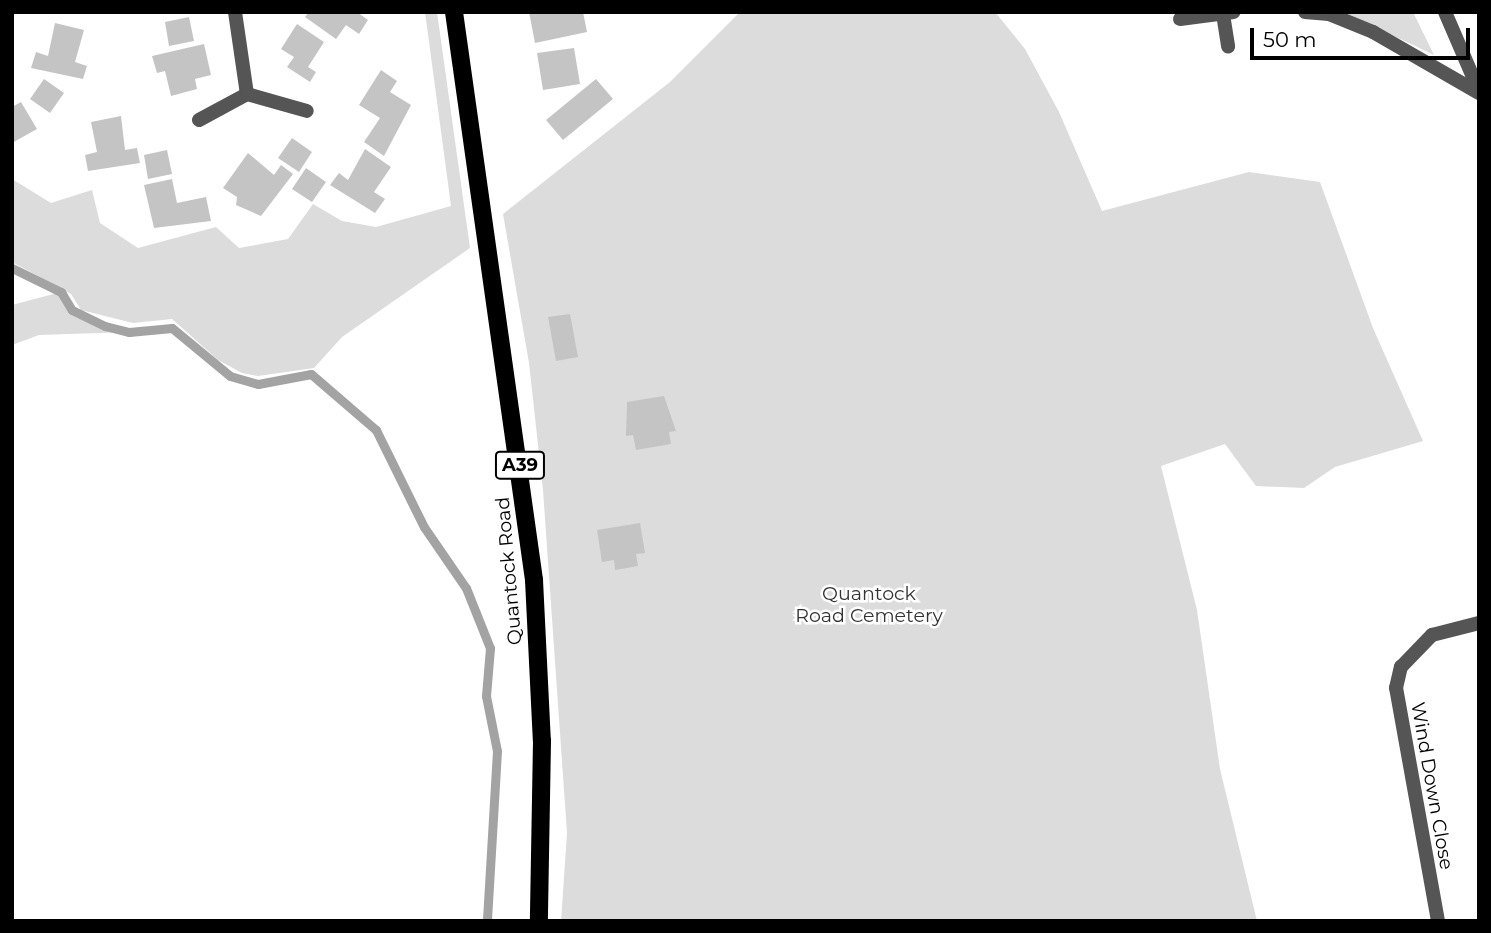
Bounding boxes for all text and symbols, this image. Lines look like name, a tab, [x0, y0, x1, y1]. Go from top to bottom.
scale bar	[1253, 14, 1474, 58]
text: 50 m	[1263, 27, 1317, 52]
road number: A39	[494, 450, 546, 480]
street label: Quantock Road	[491, 496, 527, 646]
park label: Quantock Road Cemetery	[795, 583, 943, 627]
street label: Wind Down Close	[1406, 700, 1458, 872]

